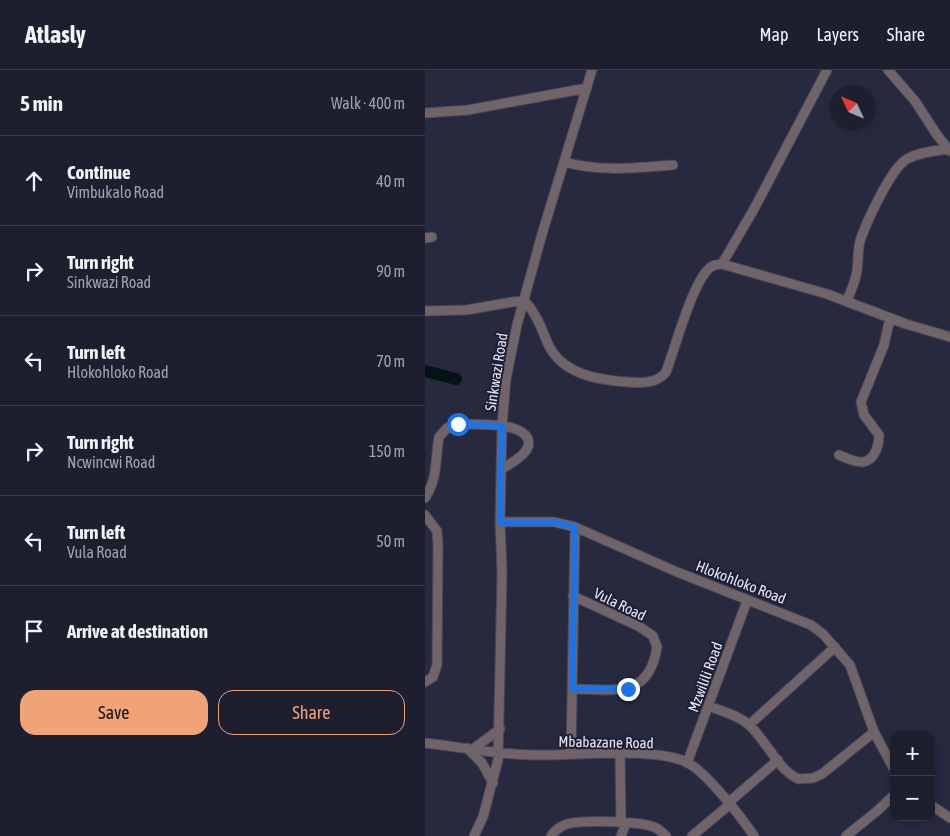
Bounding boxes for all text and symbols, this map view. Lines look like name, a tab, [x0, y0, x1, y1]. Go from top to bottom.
text: Atlasly	[25, 21, 86, 48]
text: Map	[759, 24, 788, 45]
text: Layers	[816, 24, 859, 45]
text: Share	[887, 24, 925, 45]
north arrow	[830, 85, 875, 130]
text: 5 min	[20, 91, 63, 115]
text: Walk · 400 m	[331, 94, 405, 112]
text: Continue	[67, 161, 131, 183]
icon: ahead	[20, 167, 48, 195]
text: 40 m	[376, 172, 405, 190]
text: Vimbukalo Road	[67, 183, 164, 201]
text: Turn right	[67, 251, 134, 273]
icon: right	[20, 257, 48, 285]
text: 90 m	[376, 262, 405, 280]
text: Sinkwazi Road	[67, 273, 151, 291]
street label: Sinkwazi Road	[481, 332, 511, 412]
text: Turn left	[67, 341, 125, 363]
icon: left	[20, 347, 48, 375]
text: 70 m	[376, 352, 405, 370]
text: Hlokohloko Road	[67, 363, 168, 381]
route start	[447, 413, 470, 436]
text: Turn right	[67, 431, 134, 453]
icon: right	[20, 437, 48, 465]
text: 150 m	[369, 442, 405, 460]
text: Ncwincwi Road	[67, 453, 155, 471]
text: Turn left	[67, 521, 125, 543]
icon: left	[20, 527, 48, 555]
text: 50 m	[376, 532, 405, 550]
text: Vula Road	[67, 543, 127, 561]
street label: Hlokohloko Road	[694, 557, 788, 607]
street label: Vula Road	[591, 584, 649, 624]
icon: arrive	[20, 617, 48, 645]
text: Arrive at destination	[67, 620, 208, 642]
street label: Mzwilili Road	[684, 640, 726, 714]
route end	[617, 678, 640, 701]
button: Save	[20, 690, 208, 735]
button: Share	[218, 690, 405, 735]
map controls	[890, 731, 935, 821]
button: +	[890, 731, 935, 776]
street label: Mbabazane Road	[558, 733, 654, 751]
button: −	[890, 776, 935, 821]

